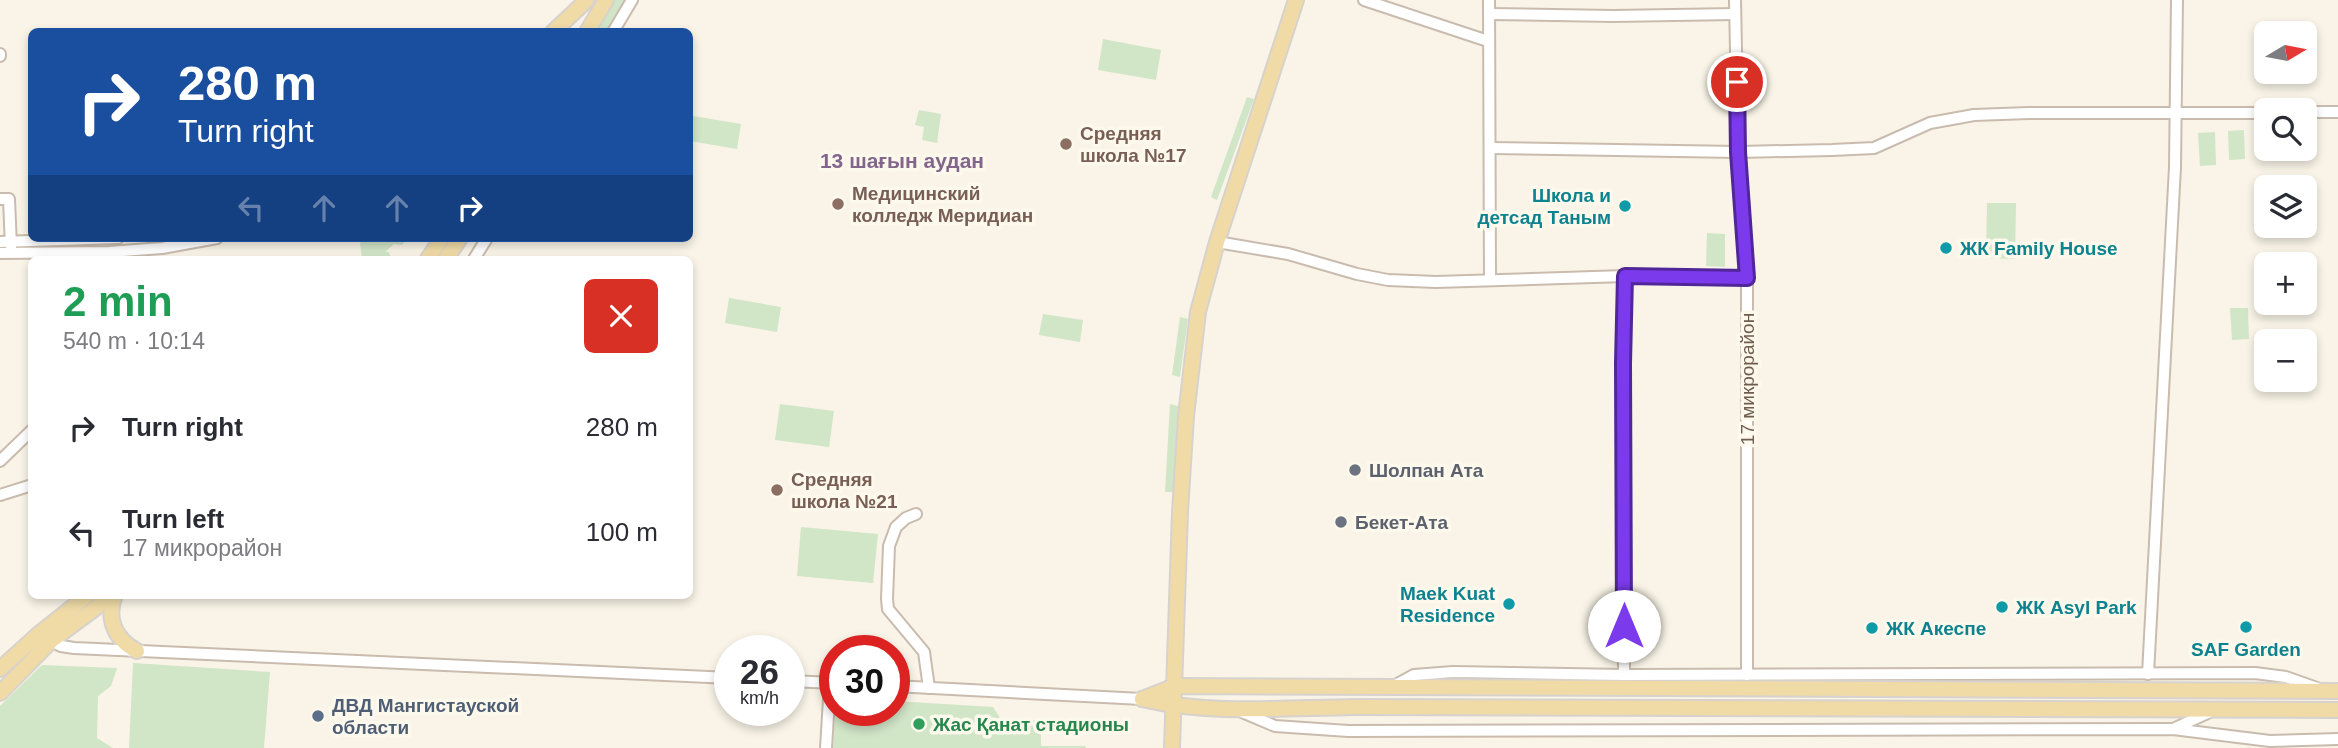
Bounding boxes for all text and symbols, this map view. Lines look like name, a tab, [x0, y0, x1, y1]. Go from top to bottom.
north arrow	[2254, 21, 2317, 84]
map controls	[2254, 21, 2317, 392]
pin	[1707, 52, 1767, 112]
icon: right	[63, 56, 154, 147]
text: 280 m	[178, 56, 317, 110]
icon: arrive	[1718, 63, 1756, 101]
button: search	[2254, 98, 2317, 161]
text: Turn right	[178, 113, 314, 149]
place label: Средняя школа №17	[1080, 123, 1186, 166]
marker: Средняя школа №17	[1058, 136, 1074, 152]
district label: 13 шағын аудан	[820, 149, 984, 172]
button: layers	[2254, 175, 2317, 238]
place label: Медицинский колледж Меридиан	[852, 183, 1033, 226]
place label: Школа и детсад Таным	[1477, 185, 1611, 228]
icon: left	[232, 189, 270, 227]
icon: ahead	[305, 189, 343, 227]
icon: ahead	[378, 189, 416, 227]
icon: right	[451, 189, 489, 227]
marker: Медицинский колледж Меридиан	[830, 196, 846, 212]
marker: Школа и детсад Таным	[1617, 198, 1633, 214]
place label: ЖК Family House	[1959, 238, 2118, 259]
marker: ЖК Family House	[1938, 240, 1954, 256]
button: +	[2254, 252, 2317, 315]
text: 2 min	[63, 278, 173, 325]
button: close	[584, 279, 658, 353]
street label: 17 микрорайон	[1737, 313, 1758, 445]
text: 540 m · 10:14	[63, 328, 205, 354]
button: −	[2254, 329, 2317, 392]
icon: right	[63, 409, 101, 447]
text: Turn right	[122, 412, 243, 442]
text: 280 m	[586, 412, 658, 442]
place label: Шолпан Ата	[1369, 460, 1484, 481]
marker: Шолпан Ата	[1347, 462, 1363, 478]
place label: Средняя школа №21	[791, 469, 898, 512]
marker: Средняя школа №21	[769, 482, 785, 498]
text: Turn left	[122, 504, 224, 534]
place label: Бекет-Ата	[1355, 512, 1448, 533]
icon: left	[63, 514, 101, 552]
marker: Бекет-Ата	[1333, 514, 1349, 530]
text: 100 m	[586, 517, 658, 547]
text: 17 микрорайон	[122, 535, 282, 561]
place label: Maek Kuat Residence	[1400, 583, 1496, 626]
position arrow	[1587, 589, 1661, 663]
marker: Maek Kuat Residence	[1501, 596, 1517, 612]
place label: ЖК Asyl Park	[2015, 597, 2137, 618]
marker: ЖК Asyl Park	[1994, 599, 2010, 615]
place label: ЖК Акеспе	[1885, 618, 1986, 639]
marker: SAF Garden	[2238, 619, 2254, 635]
marker: ЖК Акеспе	[1864, 620, 1880, 636]
speed limit sign: 30	[819, 635, 910, 726]
place label: SAF Garden	[2191, 639, 2301, 660]
text: 26	[740, 652, 779, 691]
text: km/h	[740, 688, 779, 708]
place label: ДВД Мангистауской области	[332, 695, 519, 738]
marker: ДВД Мангистауской области	[310, 708, 326, 724]
place label: Жас Қанат стадионы	[932, 714, 1129, 735]
marker: Жас Қанат стадионы	[911, 716, 927, 732]

